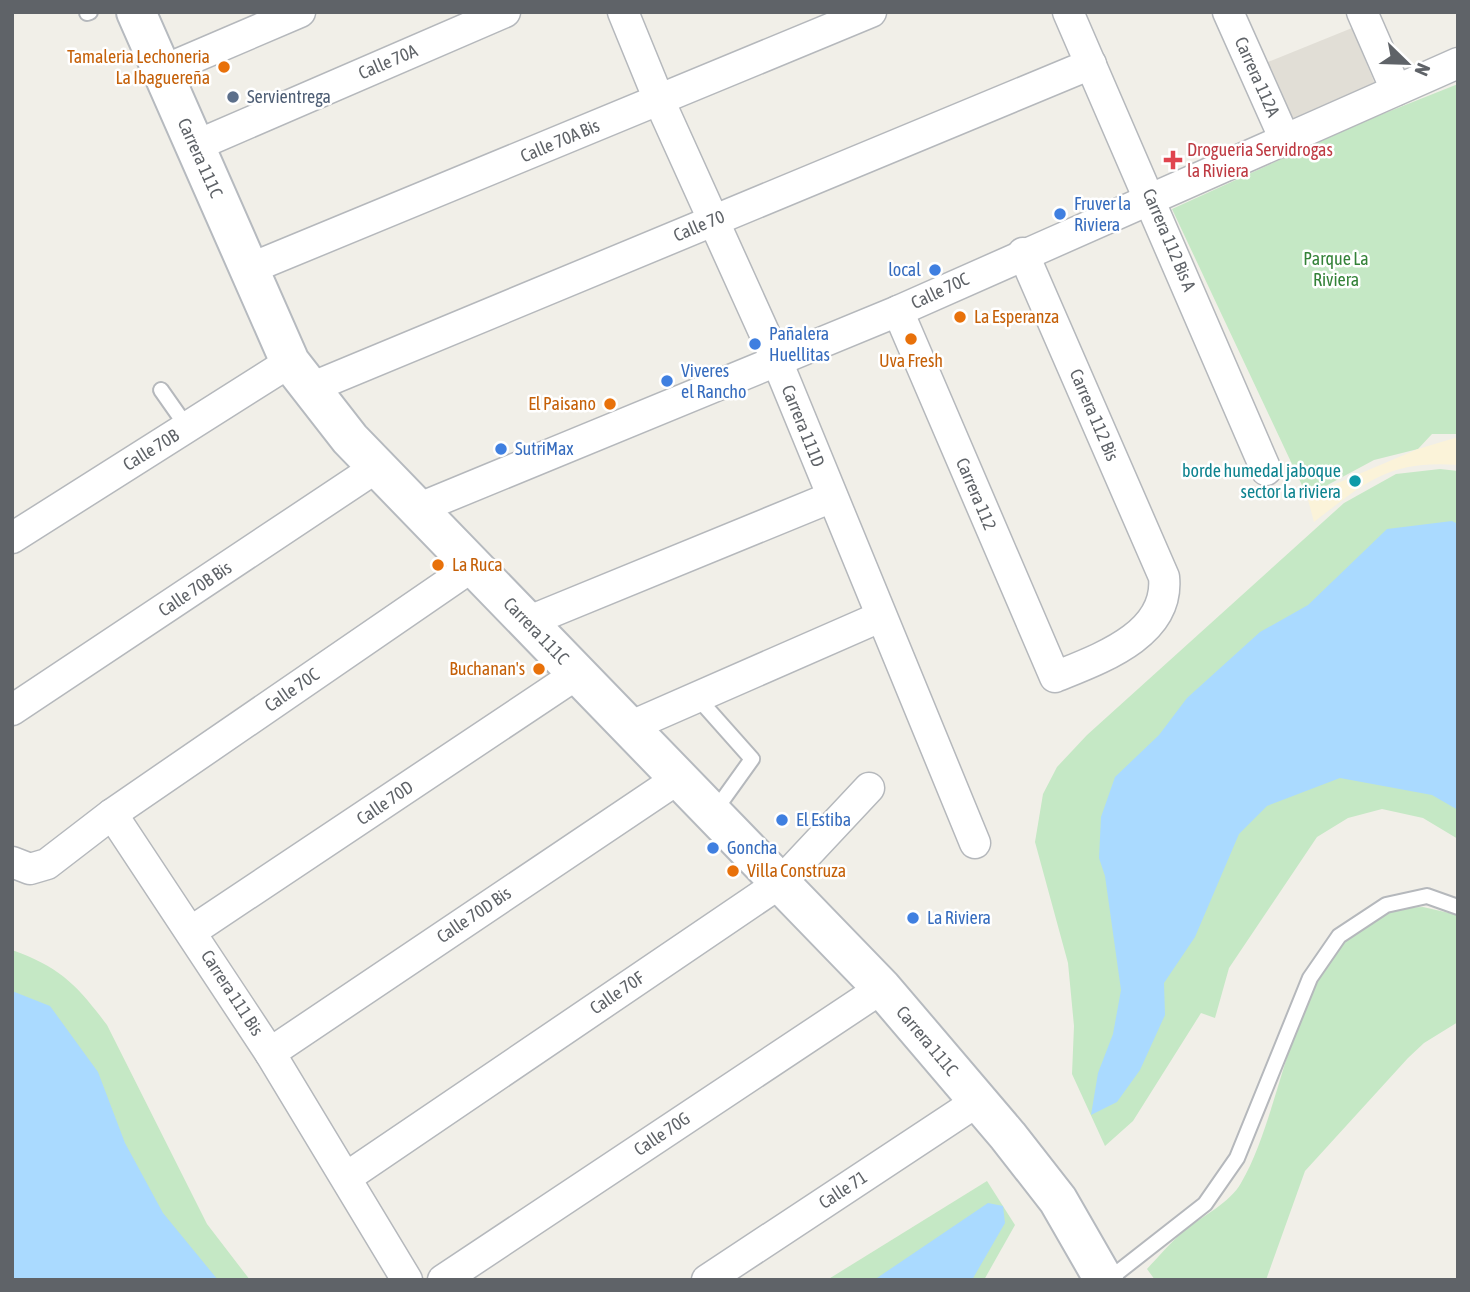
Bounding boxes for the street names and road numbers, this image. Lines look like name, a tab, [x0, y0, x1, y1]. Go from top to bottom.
street label: Carrera 112A	[1231, 34, 1284, 120]
street label: Calle 70A	[355, 40, 421, 83]
street label: Carrera 111C	[174, 115, 227, 201]
street label: Calle 70A Bis	[517, 115, 602, 167]
street label: Carrera 112 Bis A	[1138, 185, 1201, 294]
street label: Calle 70	[670, 205, 727, 246]
street label: Calle 70C	[907, 268, 972, 313]
street label: Carrera 112 Bis	[1066, 366, 1123, 464]
street label: Carrera 111D	[778, 382, 829, 470]
street label: Calle 70B	[119, 424, 183, 475]
street label: Carrera 112	[952, 455, 1001, 533]
street label: Calle 70B Bis	[154, 557, 235, 621]
street label: Carrera 111C	[499, 593, 573, 668]
street label: Calle 70C	[261, 663, 323, 716]
street label: Calle 70D	[353, 776, 417, 829]
street label: Calle 70D Bis	[433, 882, 515, 947]
street label: Carrera 111 Bis	[197, 946, 268, 1040]
street label: Calle 70F	[586, 967, 648, 1018]
street label: Carrera 111C	[892, 1002, 963, 1080]
street label: Calle 70G	[630, 1107, 694, 1160]
street label: Calle 71	[815, 1166, 871, 1213]

